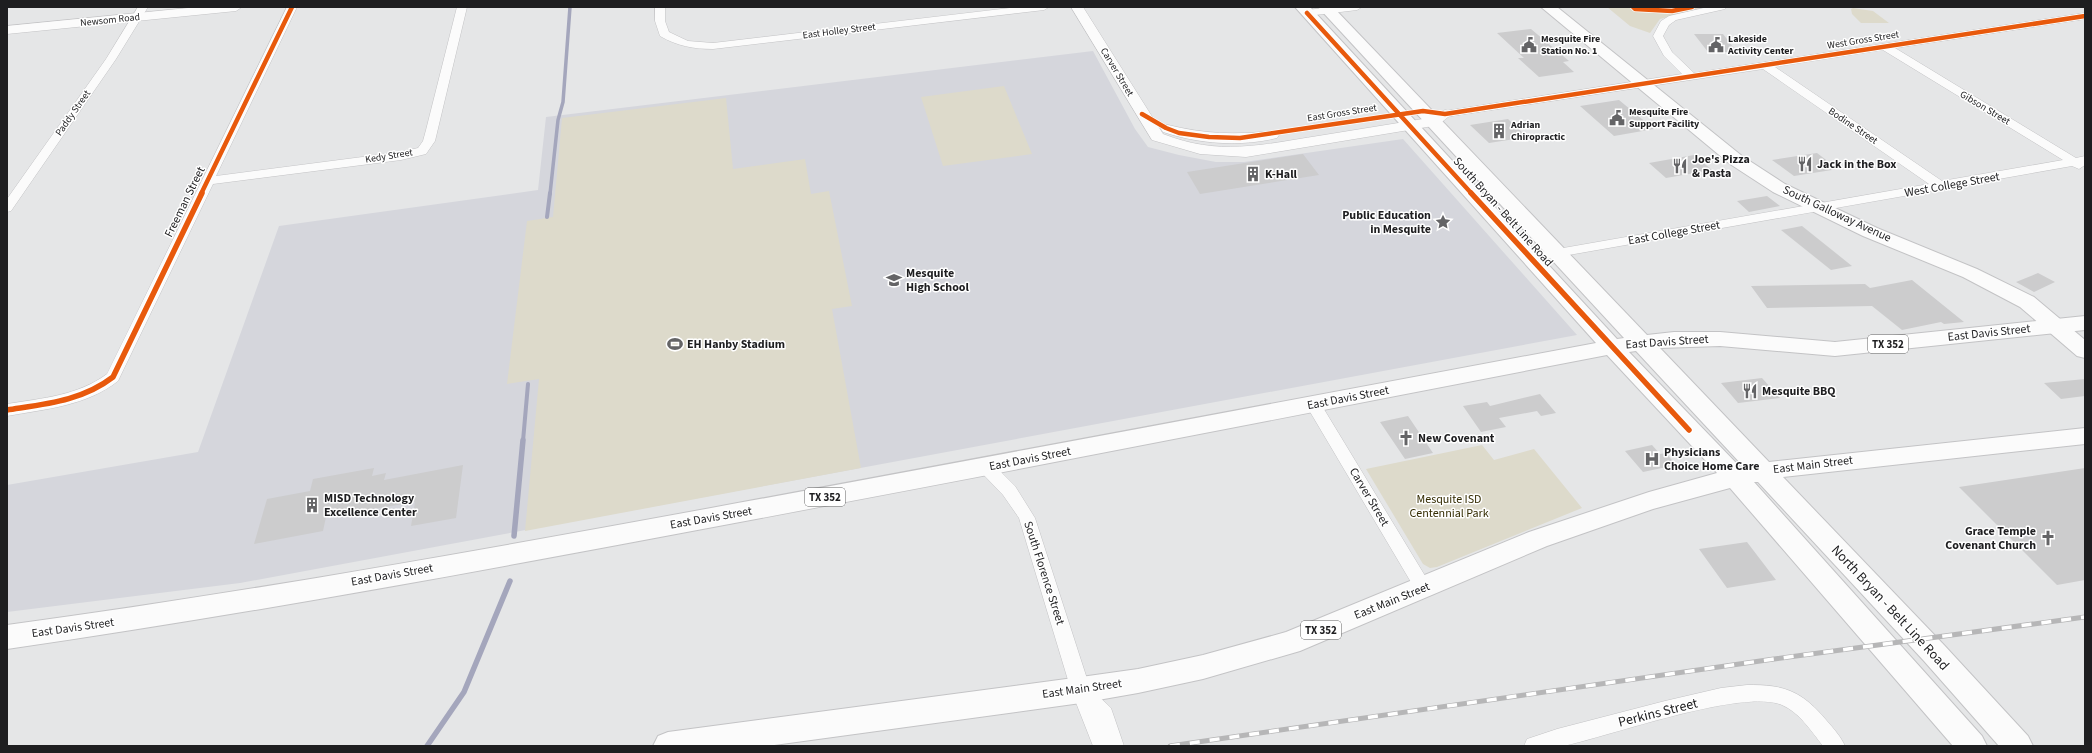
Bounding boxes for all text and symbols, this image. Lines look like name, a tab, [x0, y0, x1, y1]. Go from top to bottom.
street label: Newsom Road	[79, 10, 141, 30]
street label: East Holley Street	[802, 20, 877, 42]
street label: West Gross Street	[1826, 27, 1901, 53]
place label: Mesquite Fire Station No. 1	[1541, 32, 1600, 58]
place label: Lakeside Activity Center	[1727, 32, 1793, 58]
public building icon: Mesquite Fire Station No. 1	[1520, 36, 1538, 54]
public building icon: Lakeside Activity Center	[1707, 36, 1725, 54]
street label: Carver Street	[1097, 45, 1137, 100]
street label: Paddy Street	[52, 87, 94, 139]
street label: Gibson Street	[1957, 88, 2013, 129]
street label: East Gross Street	[1306, 101, 1378, 125]
street label: Bodine Street	[1826, 104, 1881, 148]
place label: Mesquite Fire Support Facility	[1629, 105, 1700, 131]
public building icon: Mesquite Fire Support Facility	[1608, 109, 1626, 127]
place label: Adrian Chiropractic	[1510, 118, 1566, 144]
building icon: Adrian Chiropractic	[1490, 122, 1508, 140]
street label: Kedy Street	[364, 145, 414, 167]
place label: Joe's Pizza & Pasta	[1692, 151, 1750, 182]
street label: South Bryan - Belt Line Road	[1449, 153, 1557, 271]
restaurant icon: Jack in the Box	[1796, 155, 1814, 173]
place label: Jack in the Box	[1817, 156, 1896, 173]
restaurant icon: Joe's Pizza & Pasta	[1671, 157, 1689, 175]
street label: Freeman Street	[161, 164, 209, 240]
building icon: K-Hall	[1244, 165, 1262, 183]
place label: K-Hall	[1265, 166, 1298, 183]
street label: West College Street	[1903, 168, 2001, 202]
street label: South Galloway Avenue	[1780, 181, 1894, 247]
place label: Public Education in Mesquite	[1342, 207, 1431, 238]
place icon: Public Education in Mesquite	[1434, 213, 1452, 231]
street label: East College Street	[1627, 217, 1721, 249]
place label: Mesquite High School	[906, 265, 970, 296]
school or university icon: Mesquite High School	[885, 271, 903, 289]
street label: East Davis Street	[1947, 320, 2031, 346]
street label: East Davis Street	[1625, 331, 1709, 353]
sports icon: EH Hanby Stadium	[666, 335, 684, 353]
road number: TX 352	[1868, 335, 1908, 353]
place label: EH Hanby Stadium	[687, 336, 785, 353]
street label: East Davis Street	[1306, 382, 1390, 414]
restaurant icon: Mesquite BBQ	[1741, 382, 1759, 400]
place label: Mesquite BBQ	[1762, 383, 1836, 400]
church icon: New Covenant	[1397, 429, 1415, 447]
place label: New Covenant	[1418, 430, 1495, 447]
street label: East Davis Street	[988, 443, 1072, 475]
place label: Physicians Choice Home Care	[1664, 444, 1760, 475]
hospital icon: Physicians Choice Home Care	[1643, 450, 1661, 468]
street label: East Main Street	[1772, 452, 1854, 478]
street label: Carver Street	[1345, 465, 1393, 529]
road number: TX 352	[805, 488, 845, 506]
place label: MISD Technology Excellence Center	[324, 490, 417, 521]
park label: Mesquite ISD Centennial Park	[1409, 491, 1489, 522]
building icon: MISD Technology Excellence Center	[303, 496, 321, 514]
street label: East Davis Street	[669, 502, 753, 534]
street label: South Florence Street	[1019, 519, 1069, 627]
place label: Grace Temple Covenant Church	[1945, 523, 2036, 554]
church icon: Grace Temple Covenant Church	[2039, 529, 2057, 547]
street label: North Bryan - Belt Line Road	[1826, 541, 1954, 675]
street label: East Davis Street	[350, 559, 434, 591]
street label: East Main Street	[1352, 578, 1432, 624]
street label: East Davis Street	[31, 614, 115, 642]
road number: TX 352	[1301, 621, 1341, 639]
street label: East Main Street	[1041, 675, 1123, 703]
street label: Perkins Street	[1616, 693, 1700, 733]

